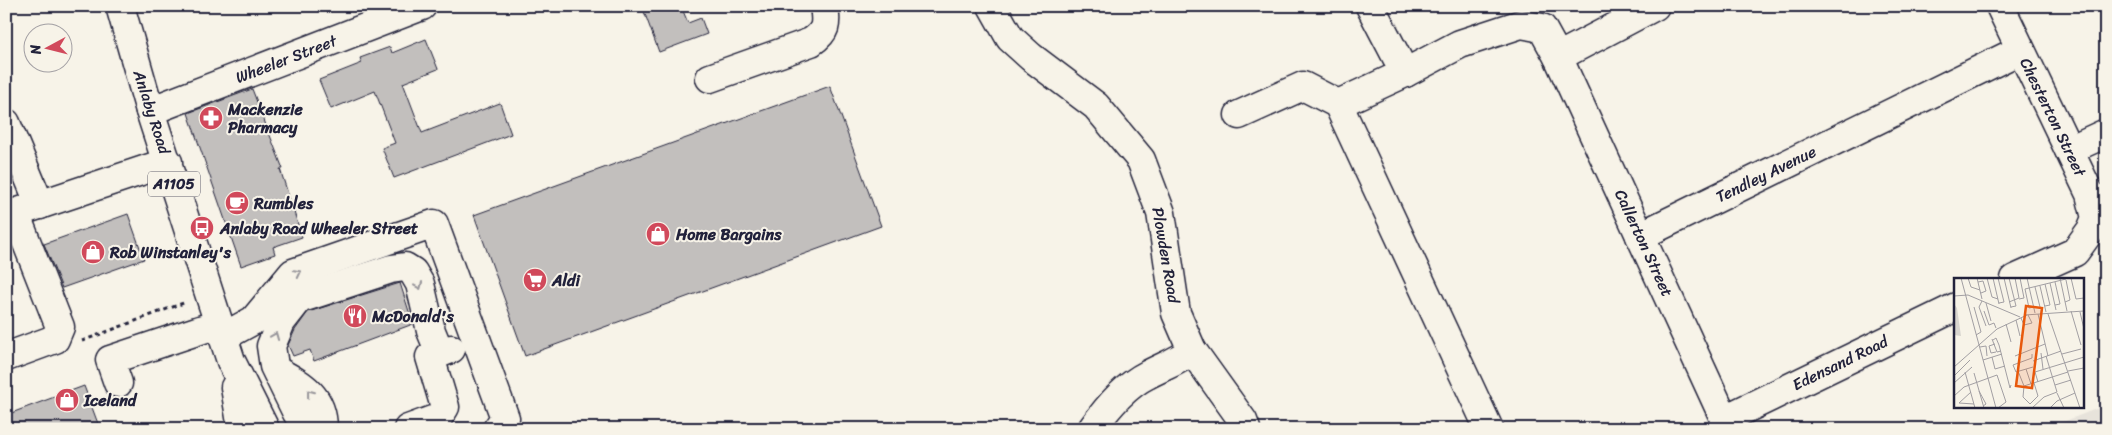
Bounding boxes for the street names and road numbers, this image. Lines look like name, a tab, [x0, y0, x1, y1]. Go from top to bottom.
street label: Wheeler Street	[231, 26, 341, 92]
street label: Chesterton Street	[2012, 52, 2095, 182]
street label: Anlaby Road	[124, 65, 180, 159]
street label: Tendley Avenue	[1711, 137, 1821, 211]
road number: A1105	[148, 172, 200, 196]
street label: Callerton Street	[1606, 184, 1682, 302]
street label: Plowden Road	[1143, 205, 1189, 307]
street label: Edensand Road	[1787, 326, 1895, 399]

